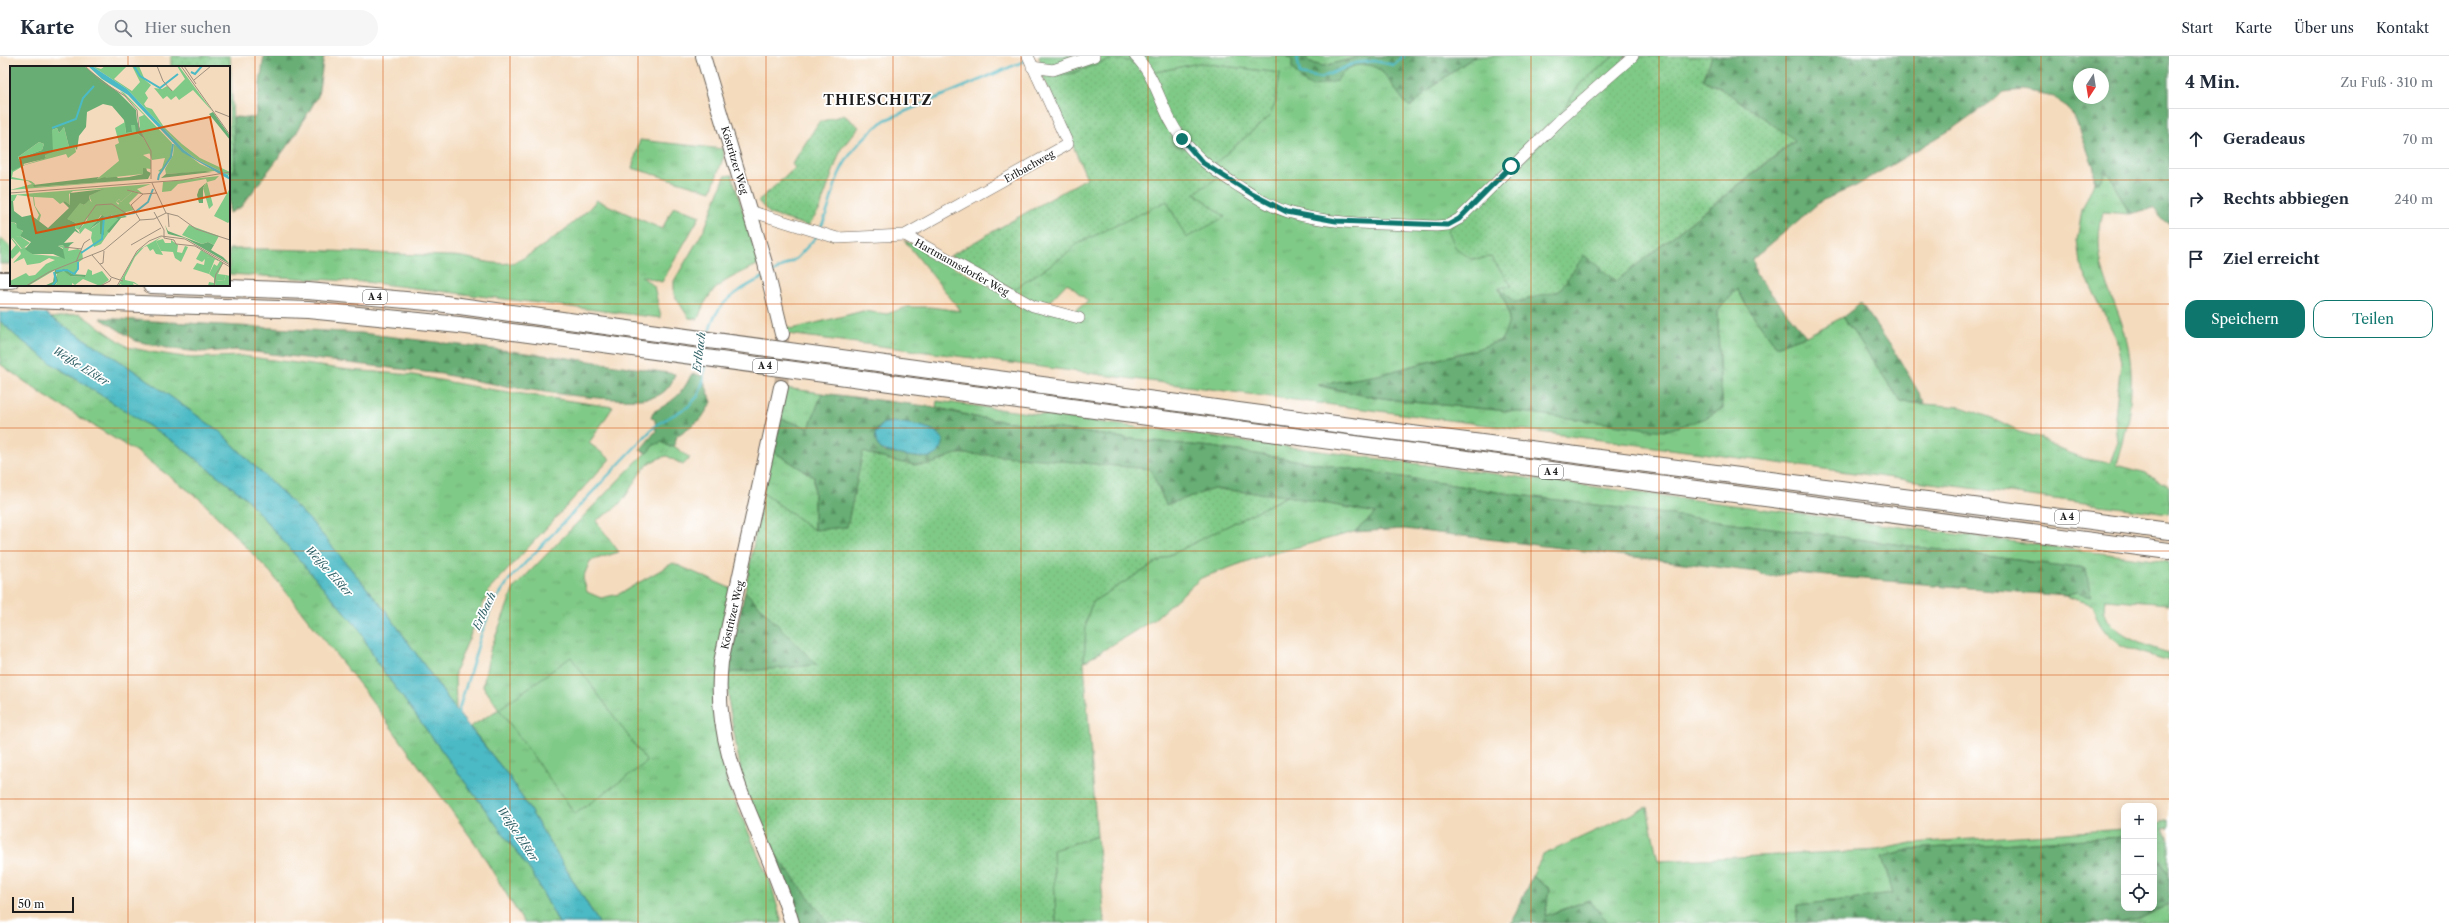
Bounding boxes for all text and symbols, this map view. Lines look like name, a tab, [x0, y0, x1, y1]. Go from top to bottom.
search box	[98, 10, 378, 46]
text: Karte	[20, 16, 74, 39]
icon: search	[112, 17, 134, 39]
text: Hier suchen	[144, 18, 231, 37]
text: Start	[2181, 19, 2213, 37]
text: Karte	[2235, 19, 2272, 37]
text: Über uns	[2294, 19, 2354, 37]
text: Kontakt	[2376, 19, 2429, 37]
inset map	[10, 66, 230, 286]
north arrow	[2073, 68, 2109, 104]
text: 4 Min.	[2185, 72, 2240, 92]
text: Zu Fuß · 310 m	[2341, 74, 2433, 90]
district label: THIESCHITZ	[823, 91, 933, 109]
street label: Köstritzer Weg	[718, 125, 751, 196]
icon: ahead	[2185, 128, 2207, 150]
text: Geradeaus	[2223, 129, 2305, 148]
route end	[1173, 130, 1191, 148]
text: 70 m	[2403, 131, 2433, 147]
street label: Erlbachweg	[1002, 147, 1057, 186]
route start	[1502, 157, 1520, 175]
icon: right	[2185, 188, 2207, 210]
text: Rechts abbiegen	[2223, 189, 2349, 208]
text: 240 m	[2394, 191, 2433, 207]
street label: Hartmannsdorfer Weg	[912, 236, 1012, 299]
icon: arrive	[2185, 248, 2207, 270]
text: Ziel erreicht	[2223, 249, 2319, 268]
road number: A 4	[363, 290, 387, 304]
button: Speichern	[2185, 300, 2305, 338]
button: Teilen	[2313, 300, 2433, 338]
water label: Erlbach	[689, 331, 708, 374]
water label: Weiße Elster	[50, 343, 112, 389]
road number: A 4	[753, 359, 777, 373]
road number: A 4	[1539, 465, 1563, 479]
road number: A 4	[2055, 510, 2079, 524]
water label: Weiße Elster	[302, 543, 356, 600]
street label: Köstritzer Weg	[718, 579, 747, 651]
water label: Erlbach	[469, 590, 499, 633]
map controls	[2121, 803, 2157, 911]
button: +	[2121, 803, 2157, 839]
water label: Weiße Elster	[494, 804, 542, 865]
button: −	[2121, 839, 2157, 875]
button: locate	[2121, 875, 2157, 911]
scale bar	[12, 895, 74, 914]
text: 50 m	[18, 897, 44, 911]

